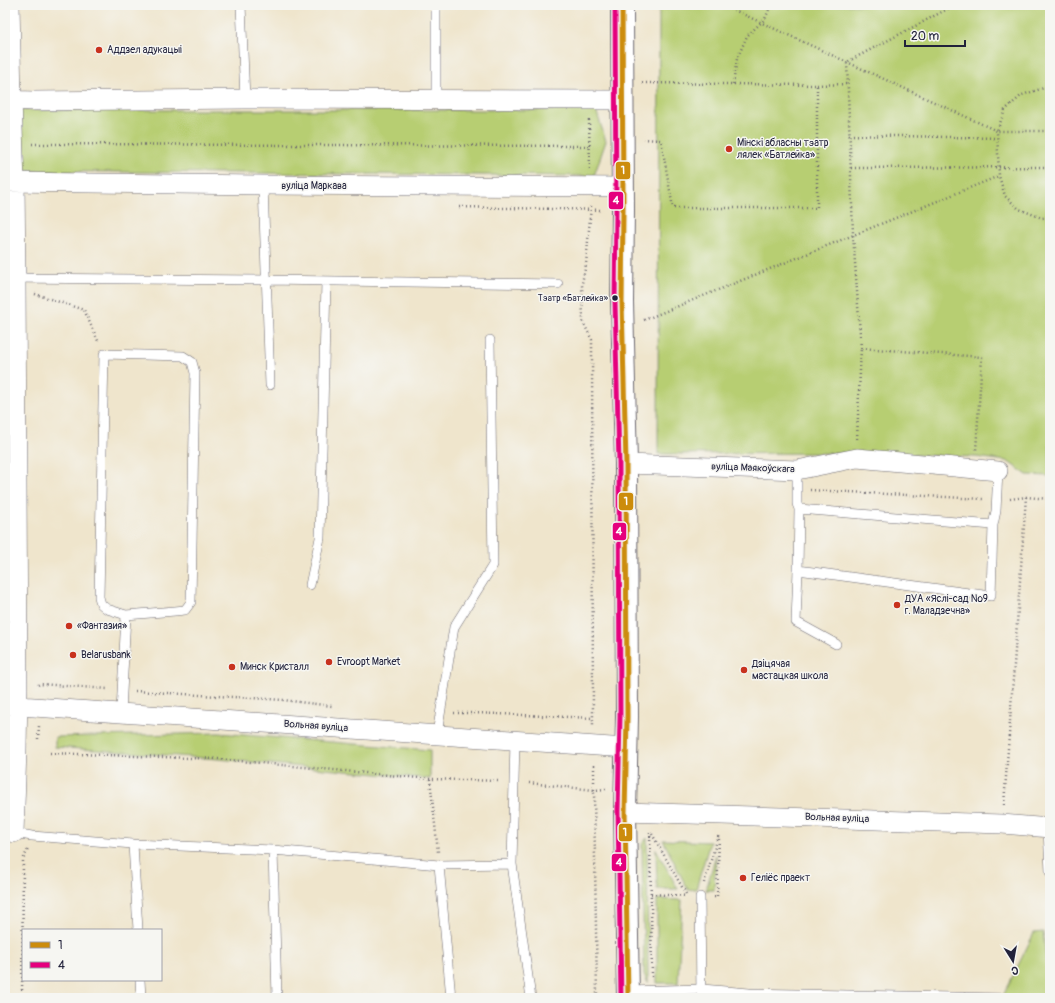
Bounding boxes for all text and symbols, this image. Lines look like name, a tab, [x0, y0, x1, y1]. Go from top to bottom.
scale bar	[905, 22, 965, 48]
text: 20 m	[911, 29, 940, 44]
place label: Аддзел адукацыі	[107, 44, 182, 56]
marker: Аддзел адукацыі	[94, 45, 104, 55]
place label: Мінскі абласны тэатр лялек «Батлейка»	[737, 137, 829, 161]
marker: Мінскі абласны тэатр лялек «Батлейка»	[724, 144, 734, 154]
line badge: 1	[615, 161, 631, 180]
text: 1	[621, 164, 625, 177]
street label: вуліца Маркава	[281, 180, 347, 192]
line badge: 4	[608, 191, 624, 210]
text: 4	[612, 194, 620, 207]
place label: Тэатр «Батлейка»	[538, 293, 608, 304]
marker: Тэатр «Батлейка»	[610, 293, 620, 303]
street label: вуліца Маякоўскага	[711, 461, 795, 475]
line badge: 1	[618, 492, 634, 511]
text: 1	[624, 495, 628, 508]
line badge: 4	[612, 522, 627, 541]
text: 4	[615, 525, 623, 538]
place label: ДУА «Яслі-сад №9 г. Маладзечна»	[904, 593, 988, 617]
marker: ДУА «Яслі-сад №9 г. Маладзечна»	[892, 600, 902, 610]
place label: «Фантазия»	[77, 620, 127, 632]
marker: «Фантазия»	[64, 621, 74, 631]
place label: Belarusbank	[81, 649, 132, 661]
marker: Belarusbank	[68, 650, 78, 660]
place label: Evroopt Market	[337, 656, 401, 668]
marker: Evroopt Market	[324, 657, 334, 667]
place label: Дзіцячая мастацкая школа	[751, 658, 829, 682]
place label: Минск Кристалл	[240, 661, 309, 673]
marker: Минск Кристалл	[227, 662, 237, 672]
marker: Дзіцячая мастацкая школа	[739, 665, 749, 675]
street label: Вольная вуліца	[283, 718, 349, 734]
street label: Вольная вуліца	[805, 811, 870, 825]
line badge: 1	[618, 823, 633, 842]
text: 1	[623, 826, 627, 839]
line badge: 4	[611, 853, 627, 872]
text: 4	[615, 856, 623, 869]
place label: Геліёс праект	[751, 872, 810, 884]
marker: Геліёс праект	[738, 873, 748, 883]
legend	[22, 929, 162, 981]
text: 1	[58, 938, 63, 953]
north arrow	[993, 941, 1033, 981]
text: 4	[58, 958, 65, 973]
text: С	[1010, 963, 1019, 977]

